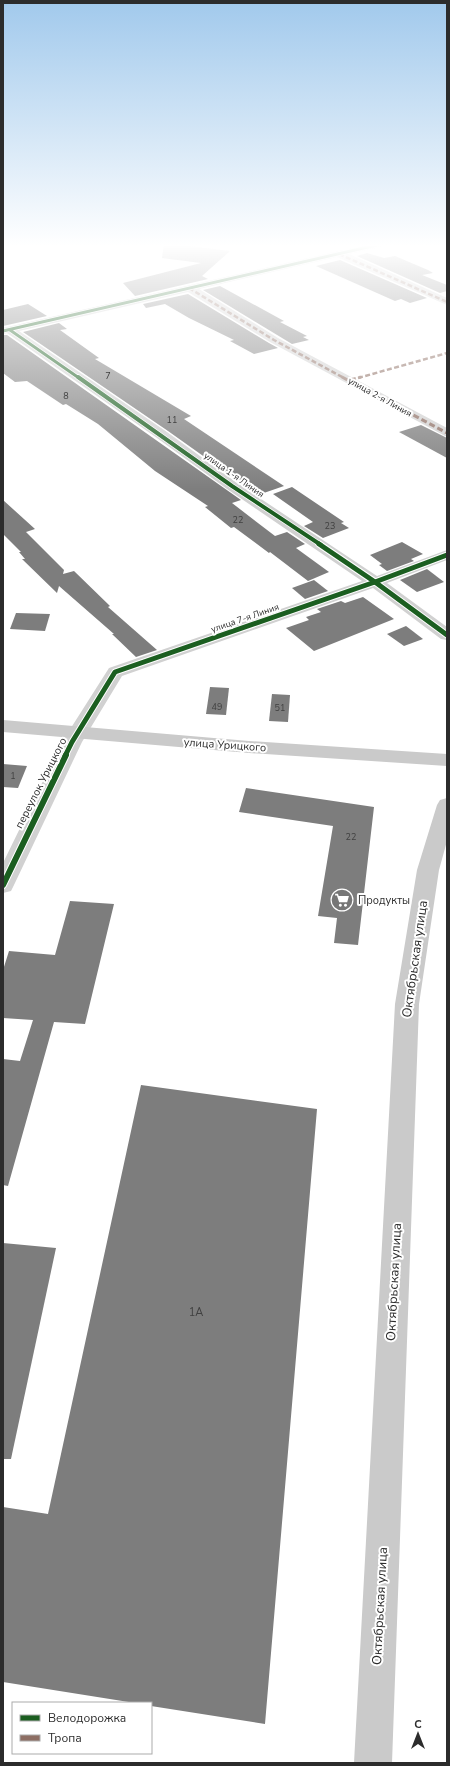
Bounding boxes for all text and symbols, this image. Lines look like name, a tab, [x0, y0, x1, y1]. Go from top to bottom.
house number: 7	[105, 370, 111, 382]
street label: улица 2-я Линия	[346, 375, 414, 420]
house number: 8	[63, 390, 69, 402]
house number: 11	[167, 414, 177, 426]
street label: улица 1-я Линия	[201, 450, 267, 500]
house number: 22	[233, 514, 243, 526]
house number: 23	[325, 520, 335, 532]
street label: улица 7-я Линия	[209, 601, 281, 635]
house number: 49	[212, 701, 222, 713]
house number: 51	[275, 702, 285, 714]
street label: переулок Урицкого	[12, 735, 70, 831]
street label: улица Урицкого	[183, 735, 267, 755]
house number: 1	[10, 770, 16, 782]
house number: 22	[346, 831, 356, 843]
supermarket icon: Продукты	[329, 887, 355, 913]
place label: Продукты	[358, 893, 410, 908]
street label: Октябрьская улица	[398, 899, 432, 1019]
street label: Октябрьская улица	[382, 1222, 406, 1342]
house number: 1А	[189, 1305, 203, 1320]
street label: Октябрьская улица	[368, 1546, 392, 1666]
legend	[12, 1702, 152, 1754]
text: Велодорожка	[48, 1710, 126, 1726]
north arrow	[398, 1714, 438, 1754]
text: С	[414, 1717, 422, 1732]
text: Тропа	[48, 1730, 82, 1746]

